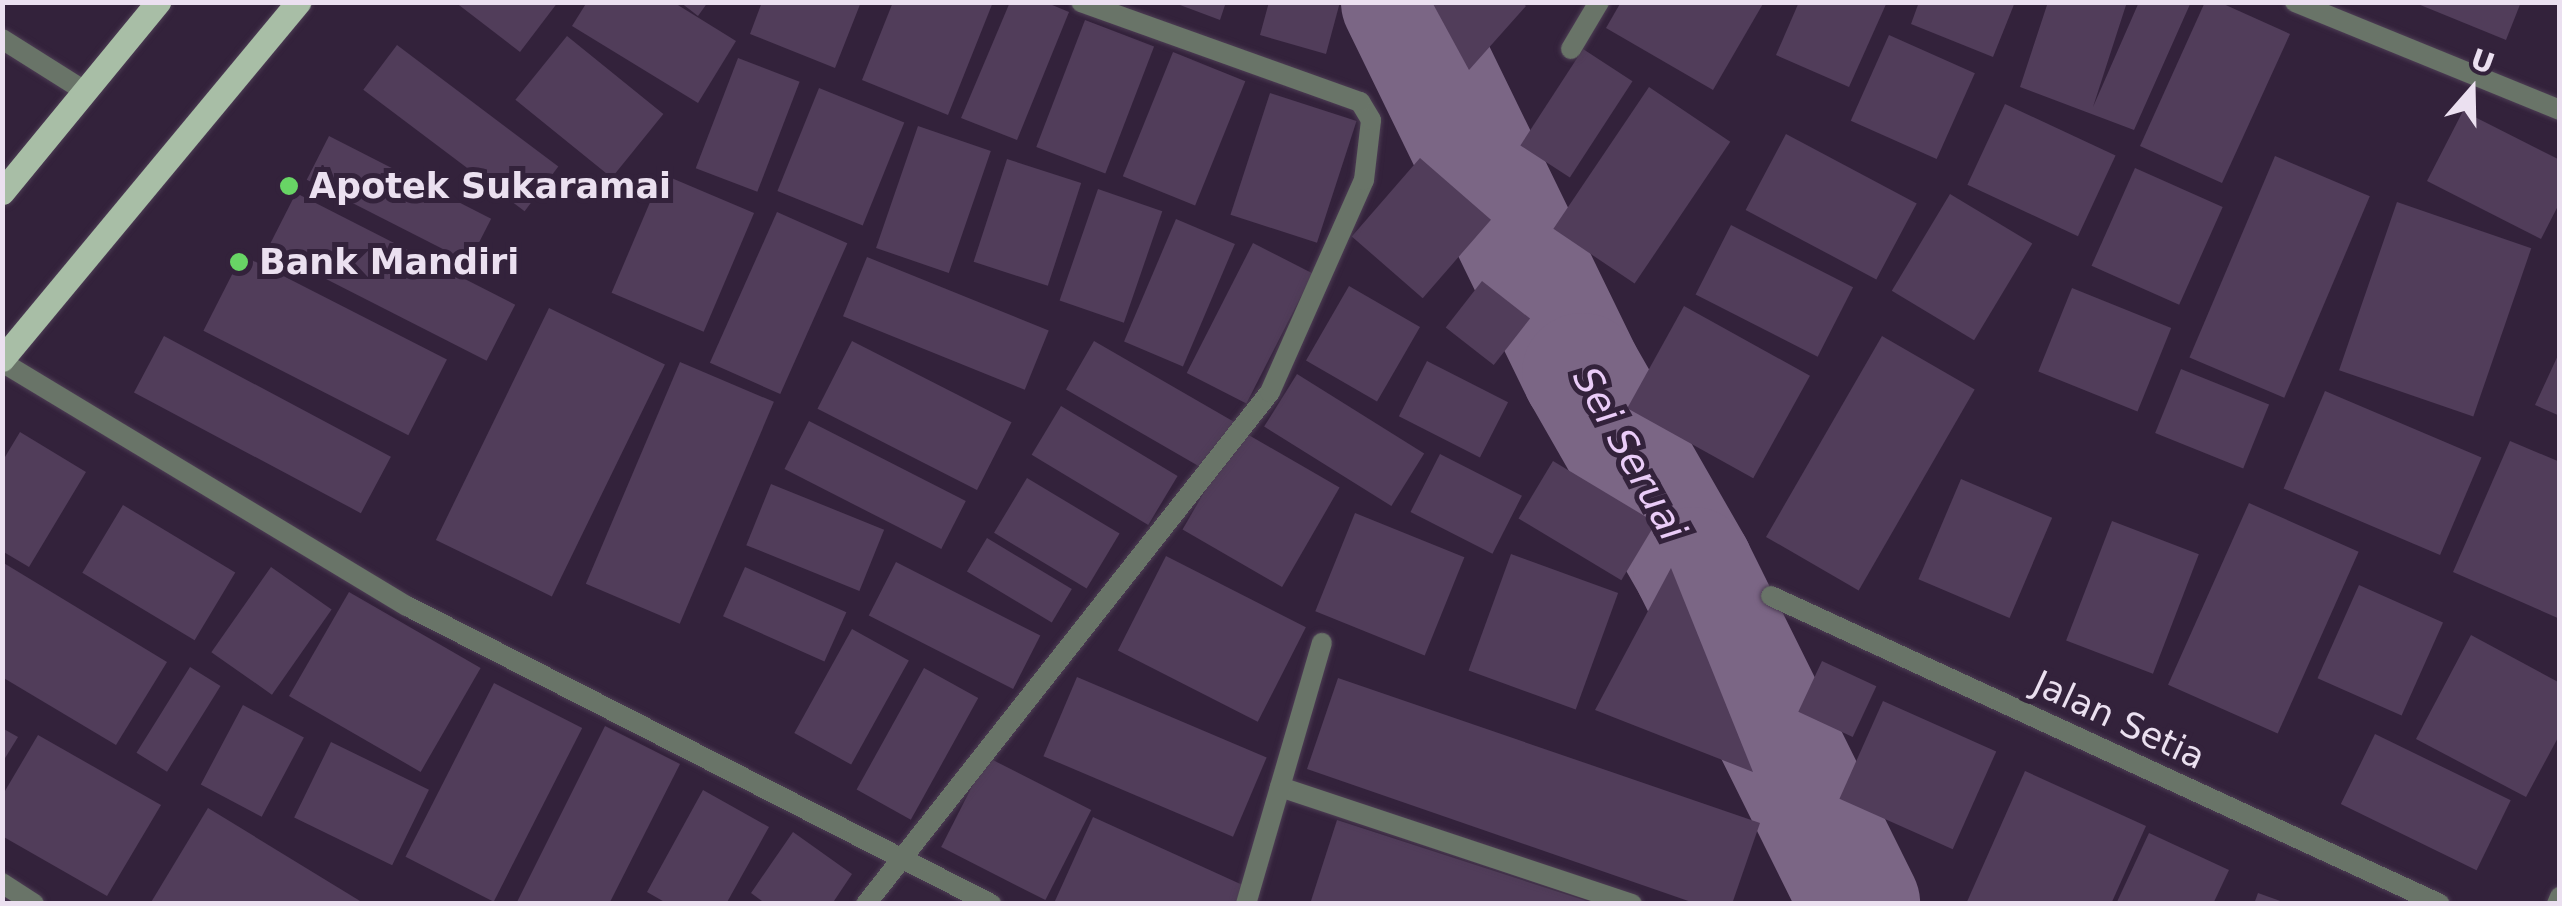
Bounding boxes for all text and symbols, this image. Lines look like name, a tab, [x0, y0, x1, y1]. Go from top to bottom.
north arrow	[2422, 40, 2522, 140]
text: U	[2466, 42, 2499, 81]
place label: Apotek Sukaramai	[309, 165, 671, 207]
marker: Apotek Sukaramai	[278, 175, 300, 197]
place label: Bank Mandiri	[259, 241, 519, 283]
marker: Bank Mandiri	[228, 251, 250, 273]
water label: Sei Seruai	[1563, 359, 1695, 549]
street label: Jalan Setia	[2026, 662, 2212, 778]

